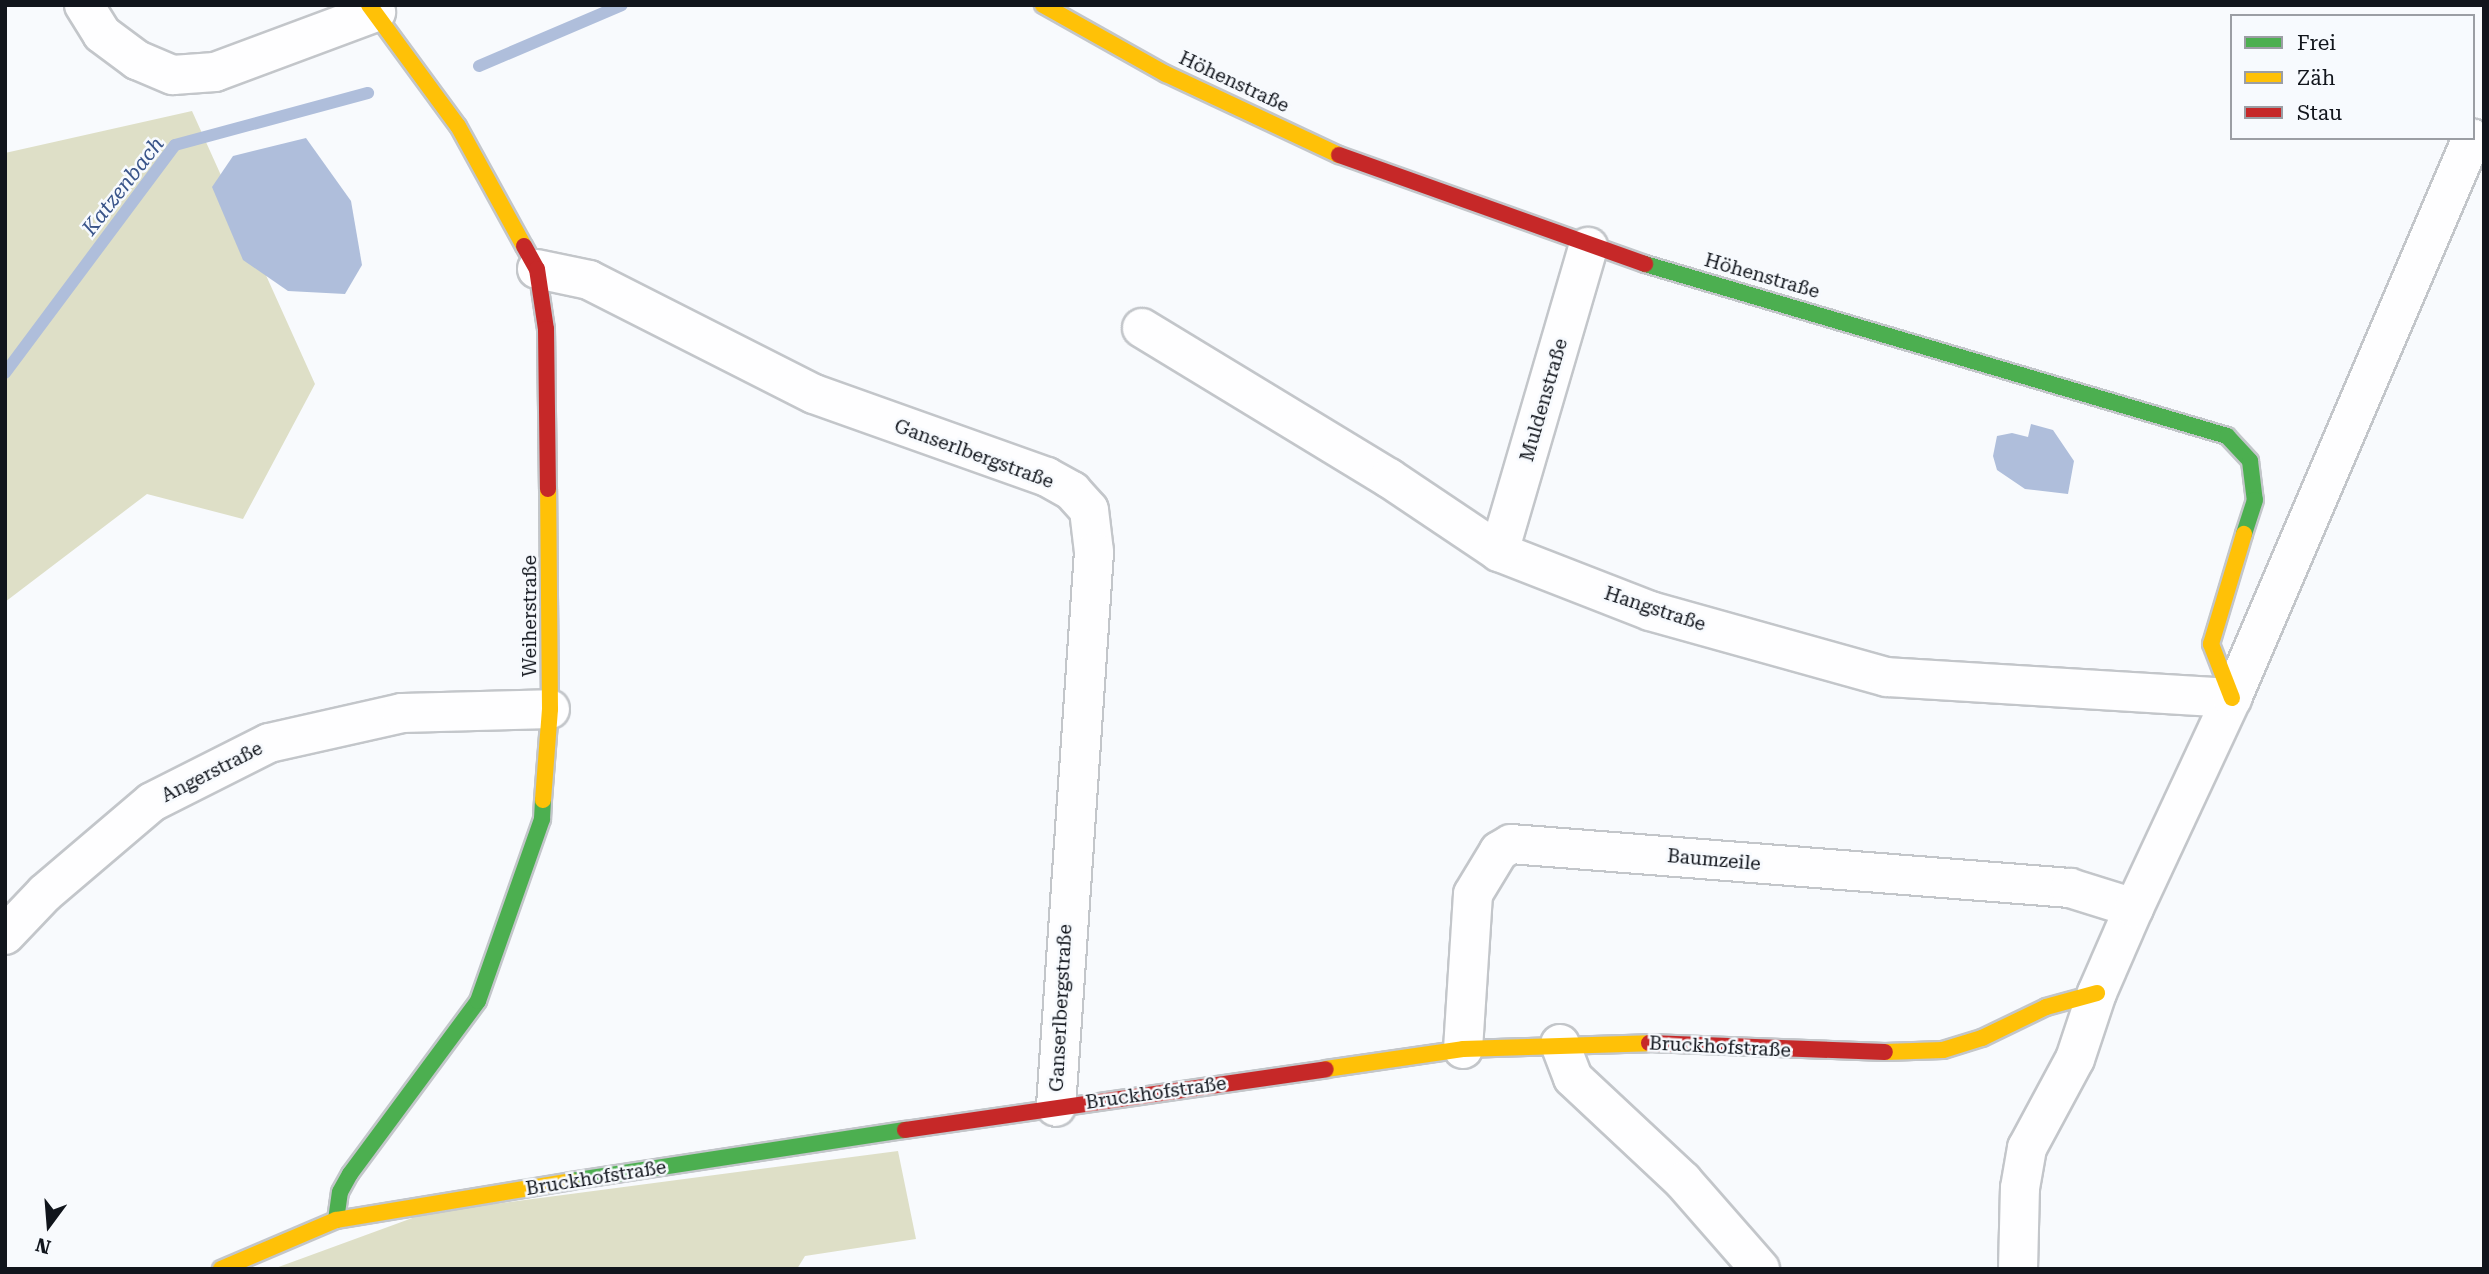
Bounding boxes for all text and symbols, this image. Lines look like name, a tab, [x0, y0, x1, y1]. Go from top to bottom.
legend	[2230, 14, 2475, 140]
text: Frei	[2297, 31, 2336, 55]
street label: Höhenstraße	[1175, 47, 1293, 117]
text: Zäh	[2297, 66, 2335, 90]
text: Stau	[2297, 101, 2342, 125]
water label: Katzenbach	[77, 132, 169, 240]
street label: Höhenstraße	[1702, 249, 1822, 303]
street label: Muldenstraße	[1516, 336, 1572, 464]
street label: Ganserlbergstraße	[891, 415, 1057, 493]
street label: Weiherstraße	[519, 555, 541, 677]
street label: Hangstraße	[1601, 582, 1709, 636]
street label: Angerstraße	[158, 737, 266, 807]
street label: Baumzeile	[1666, 845, 1762, 875]
street label: Ganserlbergstraße	[1045, 924, 1077, 1092]
street label: Bruckhofstraße	[1649, 1032, 1791, 1062]
street label: Bruckhofstraße	[1084, 1072, 1228, 1114]
street label: Bruckhofstraße	[524, 1156, 668, 1200]
north arrow	[14, 1190, 84, 1260]
text: N	[33, 1233, 53, 1259]

